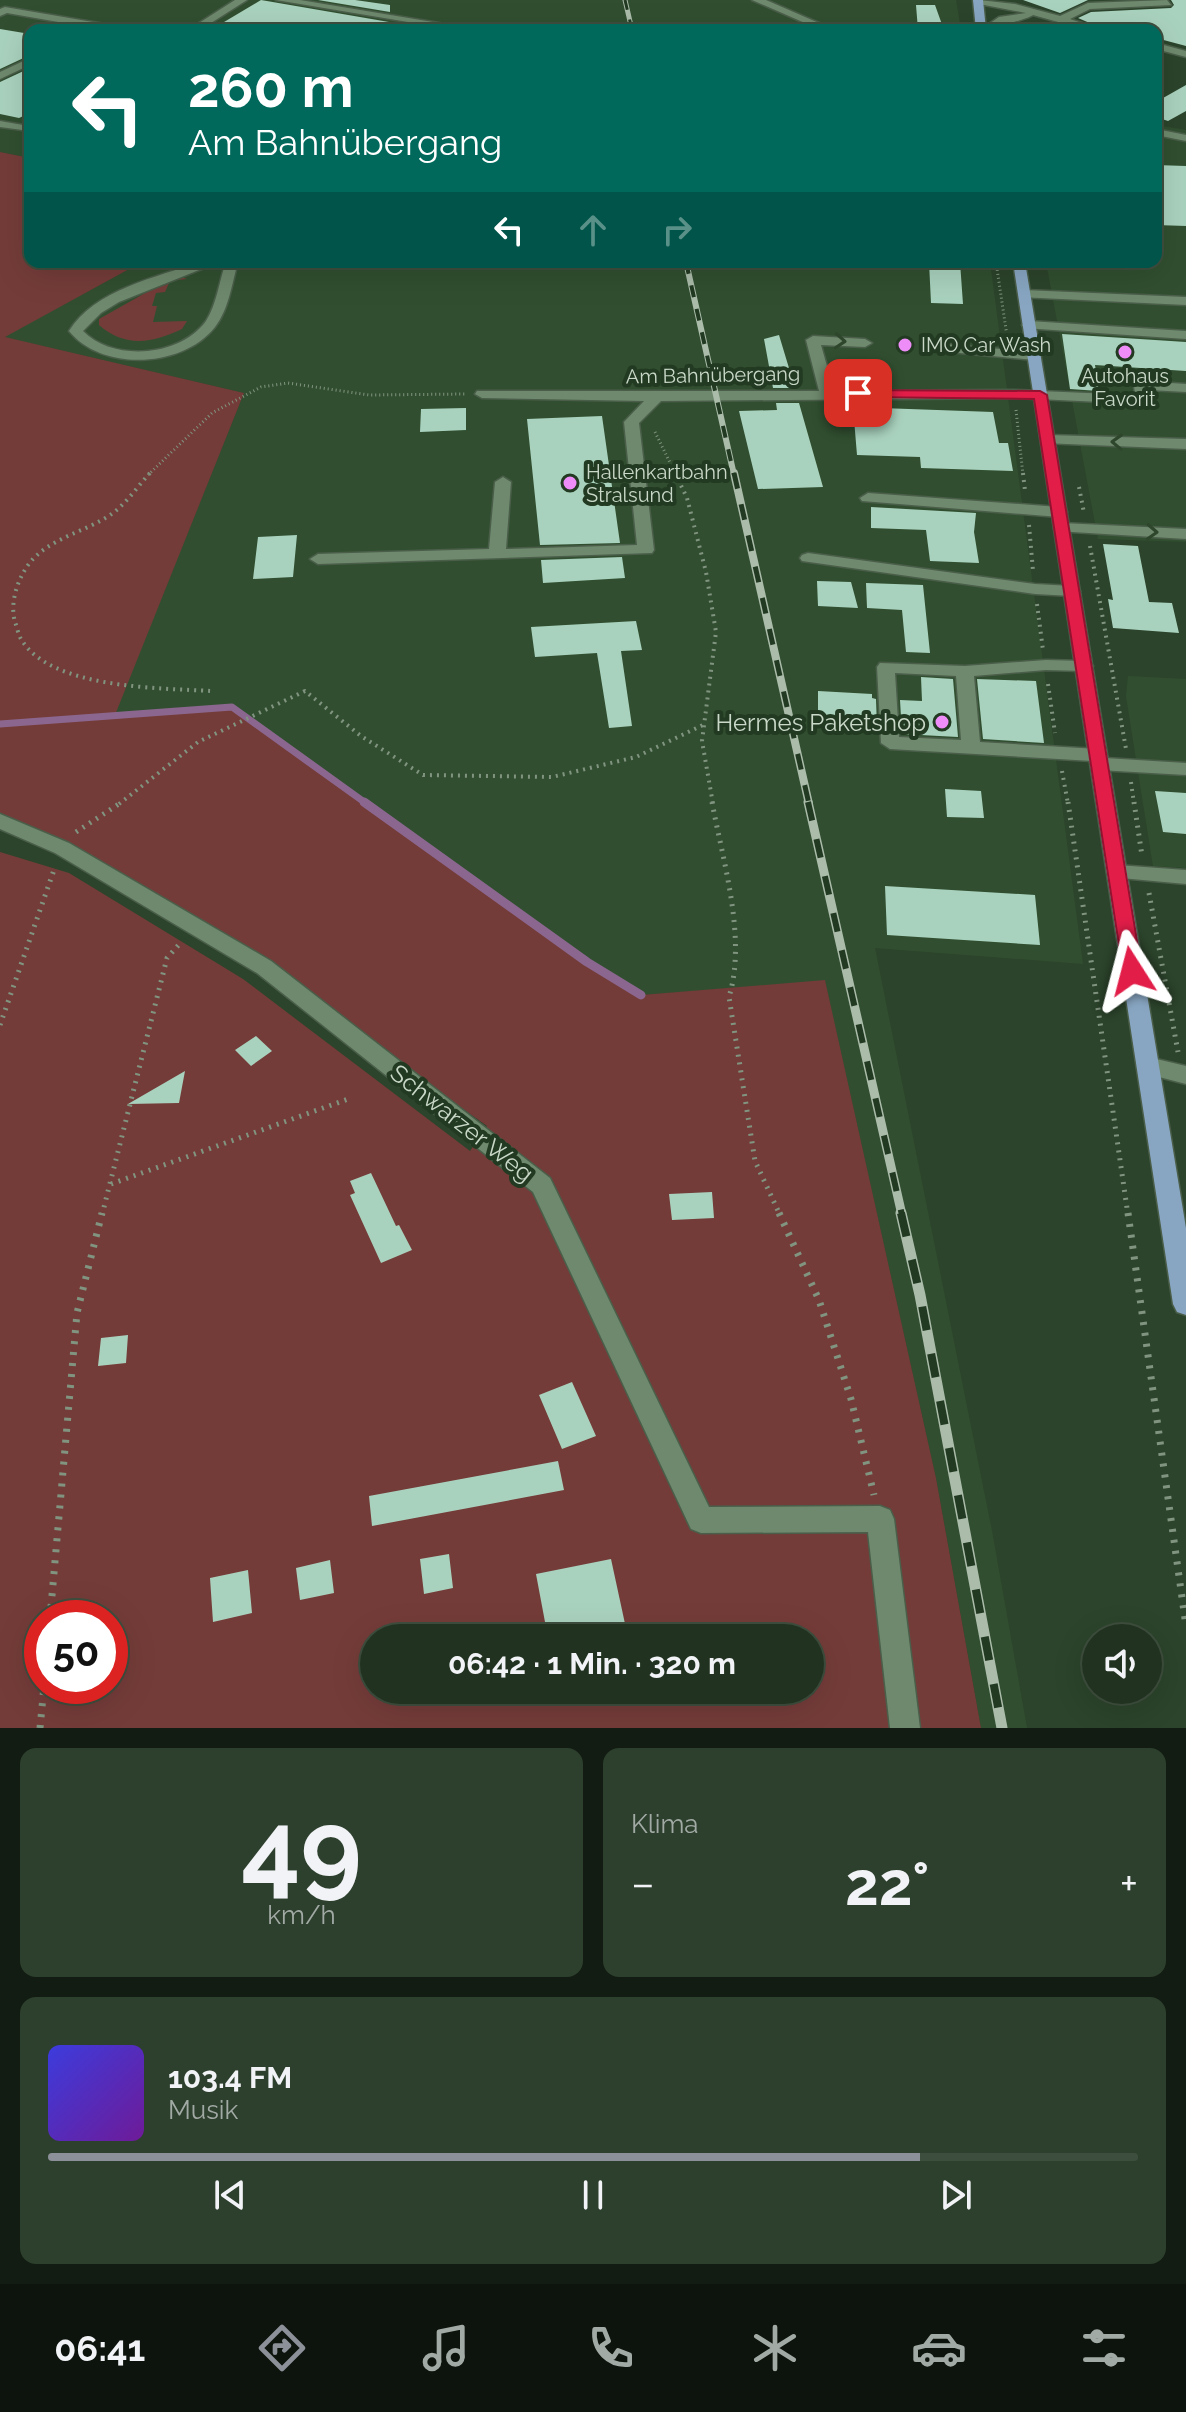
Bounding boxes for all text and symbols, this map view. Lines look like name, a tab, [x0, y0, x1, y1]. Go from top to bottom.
text: 260 m	[188, 54, 354, 120]
icon: left	[56, 56, 160, 160]
text: Am Bahnübergang	[188, 121, 502, 163]
icon: left	[487, 208, 531, 252]
icon: ahead	[571, 208, 615, 252]
icon: right	[655, 208, 699, 252]
one-way arrow	[834, 332, 847, 349]
place label: IMO Car Wash	[921, 333, 1051, 357]
marker: IMO Car Wash	[896, 336, 914, 354]
marker: Autohaus Favorit	[1116, 343, 1134, 361]
pin	[824, 359, 892, 427]
street label: Am Bahnübergang	[626, 361, 800, 389]
place label: Autohaus Favorit	[1081, 364, 1169, 411]
icon: arrive	[836, 371, 880, 415]
one-way arrow	[1110, 434, 1123, 451]
place label: Hallenkartbahn Stralsund	[586, 460, 728, 507]
marker: Hallenkartbahn Stralsund	[561, 474, 579, 492]
one-way arrow	[1146, 523, 1159, 540]
place label: Hermes Paketshop	[715, 708, 926, 737]
marker: Hermes Paketshop	[933, 713, 951, 731]
position arrow	[1090, 929, 1174, 1013]
street label: Schwarzer Weg	[385, 1058, 539, 1188]
speed limit sign: 50	[24, 1600, 128, 1704]
map controls	[1082, 1624, 1162, 1704]
button: sound	[1082, 1624, 1162, 1704]
text: 06:42 · 1 Min. · 320 m	[448, 1646, 736, 1681]
text: 49	[241, 1787, 362, 1909]
text: Klima	[631, 1809, 699, 1839]
text: 22°	[845, 1849, 929, 1919]
text: −	[631, 1858, 655, 1909]
text: +	[1120, 1858, 1138, 1909]
text: km/h	[267, 1900, 336, 1930]
text: 103.4 FM	[168, 2060, 292, 2095]
text: Musik	[168, 2095, 238, 2125]
icon: previous	[208, 2173, 252, 2217]
icon: pause	[571, 2173, 615, 2217]
icon: next	[934, 2173, 978, 2217]
icon: directions	[254, 2320, 310, 2376]
icon: music	[418, 2320, 474, 2376]
icon: phone	[583, 2320, 639, 2376]
icon: climate	[747, 2320, 803, 2376]
icon: car	[911, 2320, 967, 2376]
icon: filters	[1076, 2320, 1132, 2376]
text: 06:41	[54, 2327, 145, 2369]

